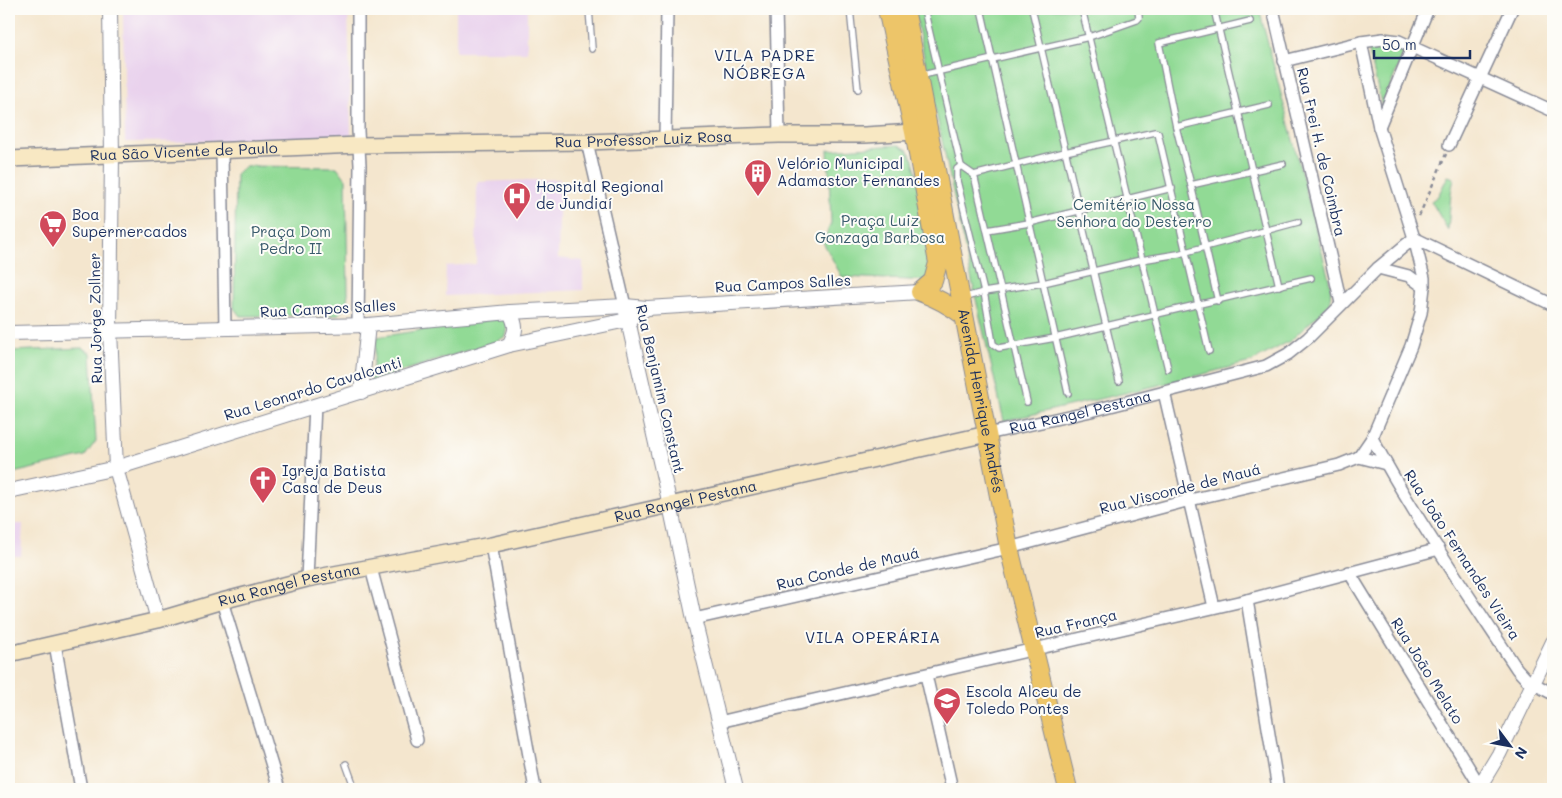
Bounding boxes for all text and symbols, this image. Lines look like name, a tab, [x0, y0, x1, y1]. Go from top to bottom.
scale bar	[1374, 28, 1471, 60]
text: 50 m	[1382, 34, 1417, 54]
district label: VILA PADRE NÓBREGA	[714, 44, 816, 83]
street label: Rua Frei H. de Coimbra	[1293, 65, 1351, 238]
street label: Rua Professor Luiz Rosa	[555, 126, 733, 151]
street label: Rua São Vicente de Paulo	[89, 137, 278, 165]
place label: Velório Municipal Adamastor Fernandes	[777, 153, 940, 190]
building icon: Velório Municipal Adamastor Fernandes	[743, 158, 773, 197]
place label: Hospital Regional de Jundiaí	[536, 176, 664, 213]
hospital icon: Hospital Regional de Jundiaí	[502, 181, 532, 220]
park label: Cemitério Nossa Senhora do Desterro	[1057, 194, 1212, 231]
place label: Boa Supermercados	[72, 204, 187, 241]
supermarket icon: Boa Supermercados	[38, 209, 68, 248]
park label: Praça Luiz Gonzaga Barbosa	[815, 210, 945, 247]
park label: Praça Dom Pedro II	[251, 221, 331, 258]
street label: Rua Jorge Zollner	[84, 252, 106, 384]
street label: Rua Campos Salles	[714, 269, 851, 297]
street label: Rua Campos Salles	[259, 294, 396, 322]
street label: Rua Benjamim Constant	[632, 302, 690, 475]
street label: Avenida Henrique Andrés	[954, 307, 1009, 495]
street label: Rua Leonardo Cavalcanti	[221, 351, 404, 425]
street label: Rua Rangel Pestana	[1007, 385, 1153, 438]
street label: Rua Visconde de Mauá	[1097, 458, 1262, 518]
place label: Igreja Batista Casa de Deus	[282, 460, 386, 497]
church icon: Igreja Batista Casa de Deus	[248, 465, 278, 504]
street label: Rua João Fernandes Vieira	[1400, 465, 1525, 643]
street label: Rua Rangel Pestana	[612, 475, 759, 526]
street label: Rua Conde de Mauá	[774, 542, 921, 594]
street label: Rua Rangel Pestana	[216, 558, 362, 611]
street label: Rua França	[1033, 604, 1119, 642]
street label: Rua João Melato	[1387, 613, 1469, 728]
district label: VILA OPERÁRIA	[805, 626, 941, 647]
place label: Escola Alceu de Toledo Pontes	[966, 681, 1082, 718]
school or university icon: Escola Alceu de Toledo Pontes	[932, 686, 962, 725]
north arrow	[1484, 720, 1534, 770]
text: N	[1511, 744, 1532, 763]

